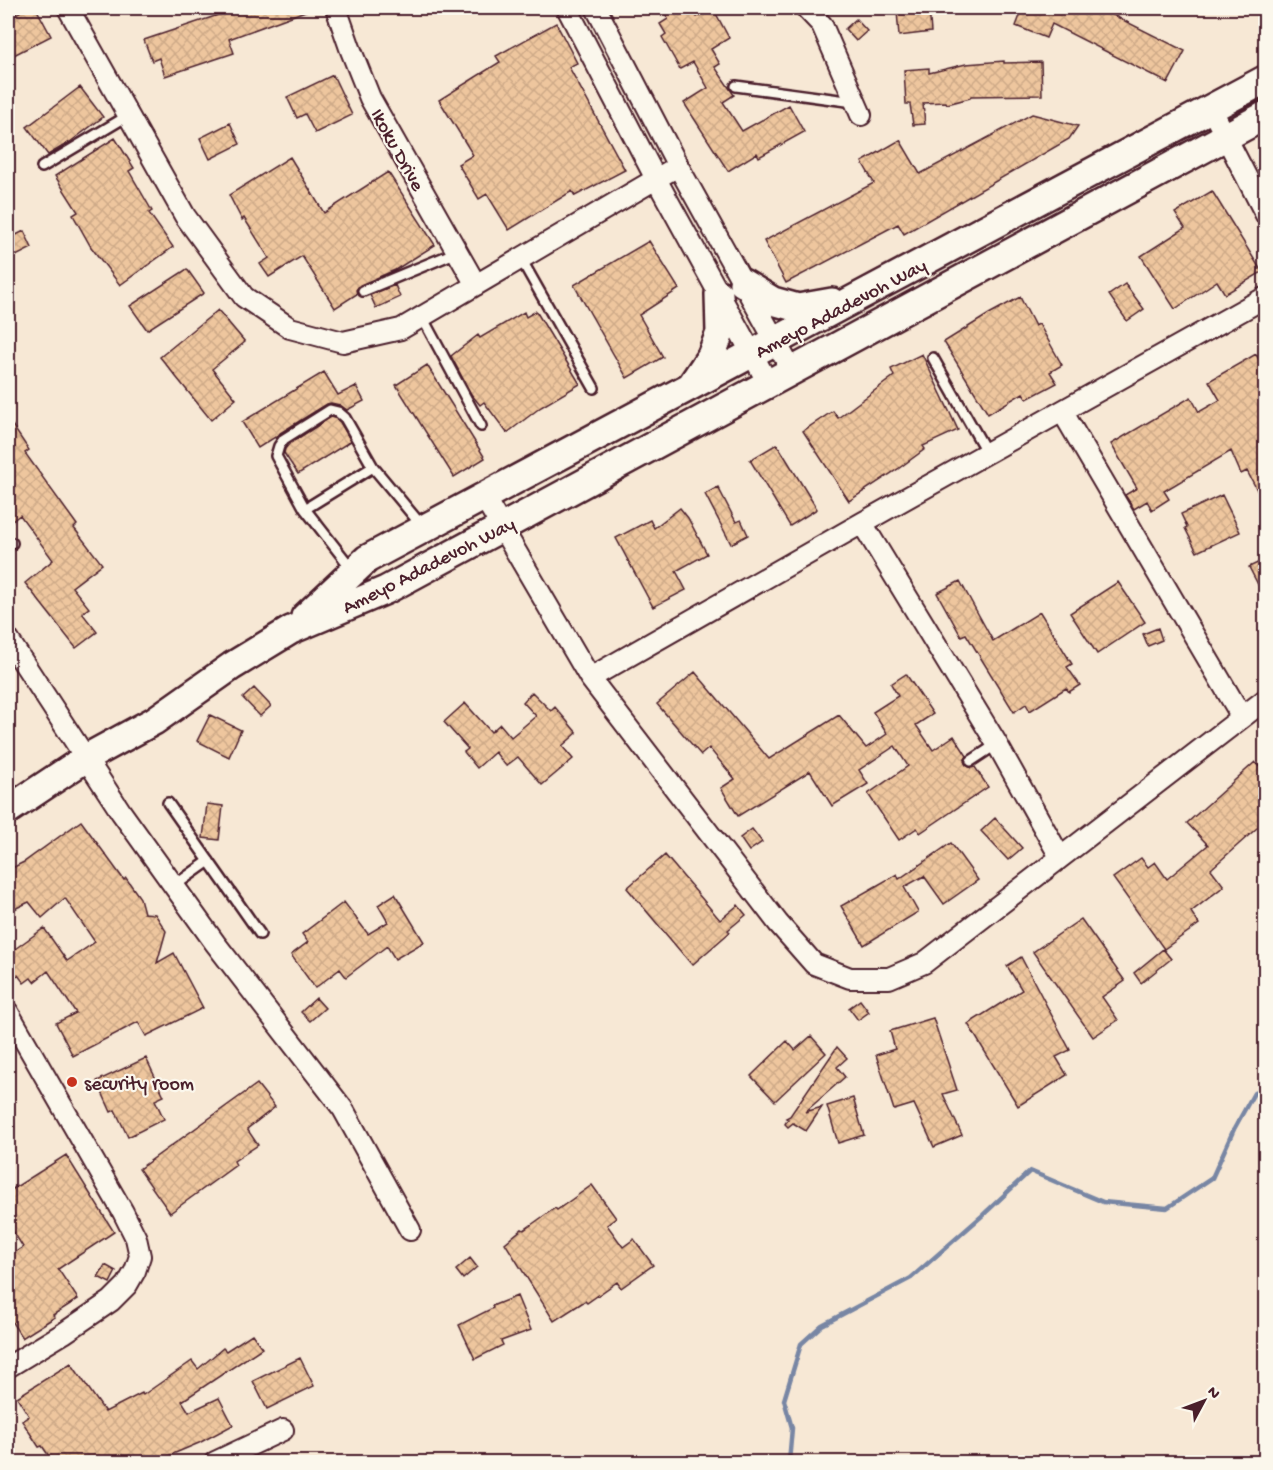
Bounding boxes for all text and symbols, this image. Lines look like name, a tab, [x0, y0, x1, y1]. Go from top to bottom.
street label: Ikoku Drive	[364, 105, 428, 197]
street label: Ameyo Adadevoh Way	[752, 255, 931, 365]
street label: Ameyo Adadevoh Way	[339, 514, 520, 621]
place label: security room	[84, 1074, 194, 1097]
marker: security room	[65, 1075, 79, 1089]
north arrow	[1174, 1371, 1234, 1431]
text: N	[1202, 1383, 1224, 1404]

